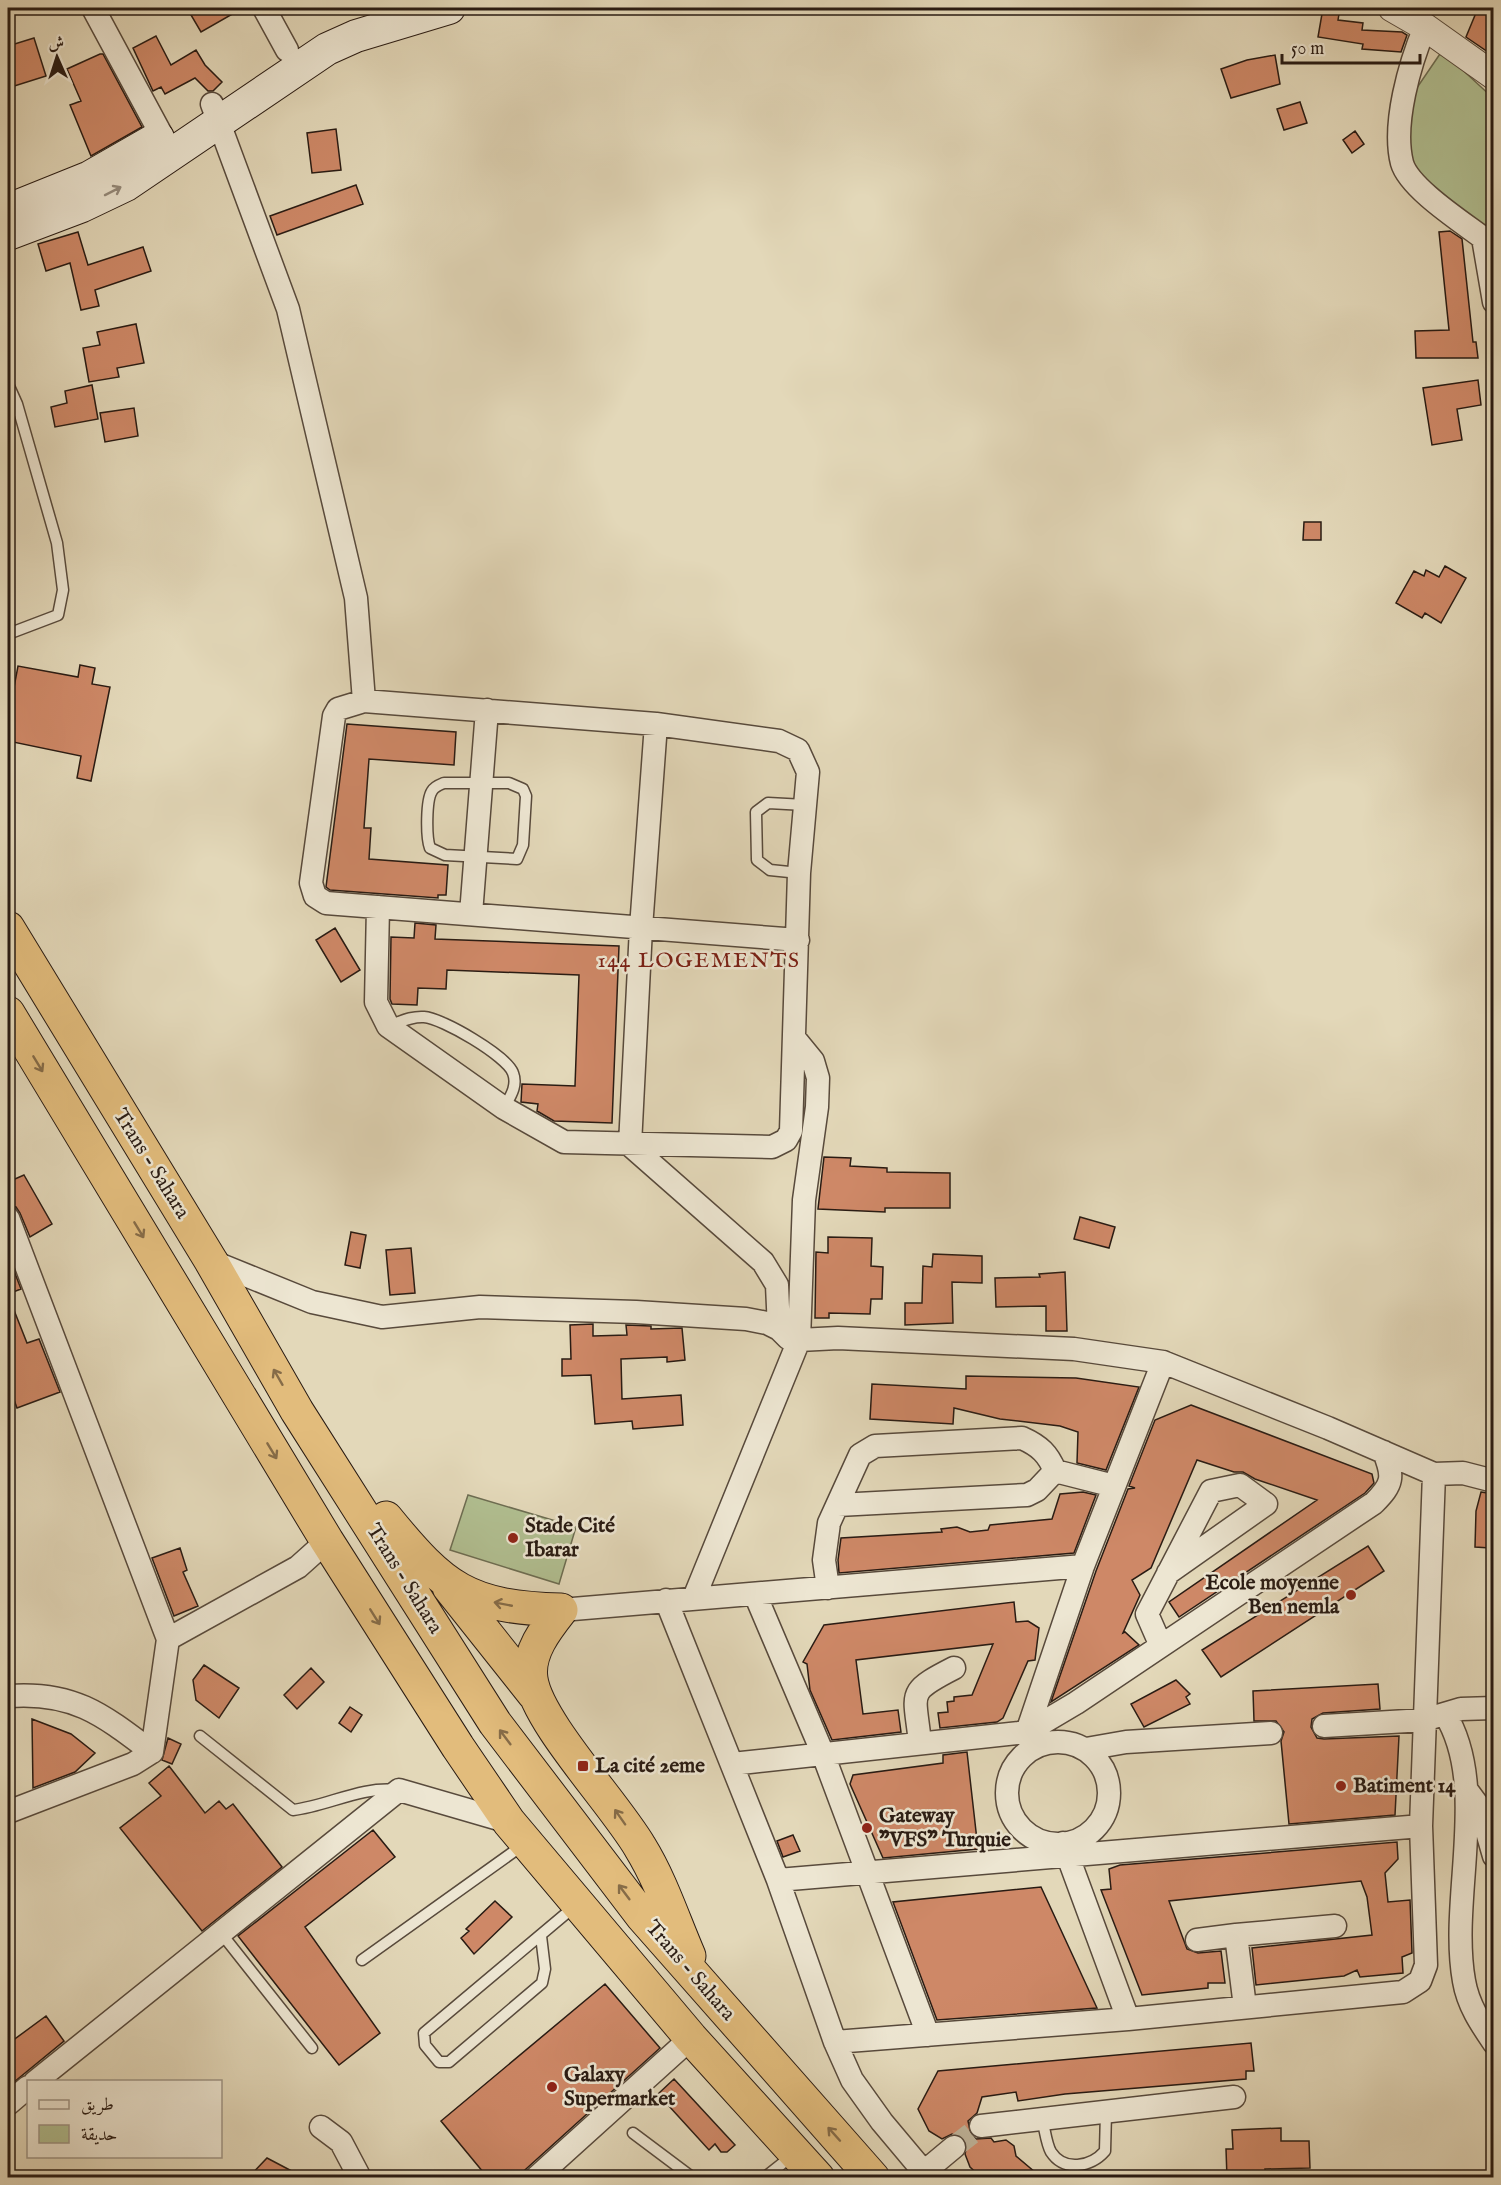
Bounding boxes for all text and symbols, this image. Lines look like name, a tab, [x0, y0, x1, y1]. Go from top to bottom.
north arrow	[27, 27, 87, 87]
scale bar	[1282, 27, 1420, 65]
text: ش	[48, 34, 65, 54]
text: 50 m	[1291, 38, 1324, 61]
one-way arrow	[104, 185, 122, 196]
district label: 144 LOGEMENTS	[598, 947, 800, 975]
one-way arrow	[32, 1055, 44, 1072]
street label: Trans - Sahara	[106, 1104, 196, 1225]
one-way arrow	[133, 1221, 145, 1238]
one-way arrow	[271, 1369, 283, 1386]
one-way arrow	[266, 1442, 278, 1459]
place label: Stade Cité Ibarar	[525, 1513, 615, 1564]
street label: Trans - Sahara	[359, 1519, 449, 1640]
marker: Stade Cité Ibarar	[506, 1531, 520, 1545]
place label: Ecole moyenne Ben nemla	[1205, 1570, 1340, 1621]
marker: Ecole moyenne Ben nemla	[1344, 1588, 1358, 1602]
one-way arrow	[494, 1598, 513, 1609]
one-way arrow	[369, 1608, 381, 1625]
one-way arrow	[499, 1729, 512, 1745]
place label: La cité 2eme	[595, 1753, 705, 1780]
marker: La cité 2eme	[576, 1759, 590, 1773]
place label: Batiment 14	[1353, 1773, 1456, 1800]
marker: Batiment 14	[1334, 1779, 1348, 1793]
place label: Gateway "VFS" Turquie	[879, 1803, 1011, 1854]
one-way arrow	[614, 1809, 626, 1825]
marker: Gateway "VFS" Turquie	[860, 1821, 874, 1835]
one-way arrow	[617, 1884, 630, 1900]
street label: Trans - Sahara	[639, 1915, 742, 2028]
place label: Galaxy Supermarket	[564, 2062, 676, 2113]
legend	[27, 2080, 222, 2158]
marker: Galaxy Supermarket	[545, 2080, 559, 2094]
text: طريق	[81, 2094, 114, 2117]
text: حديقة	[81, 2124, 117, 2147]
one-way arrow	[827, 2127, 841, 2142]

